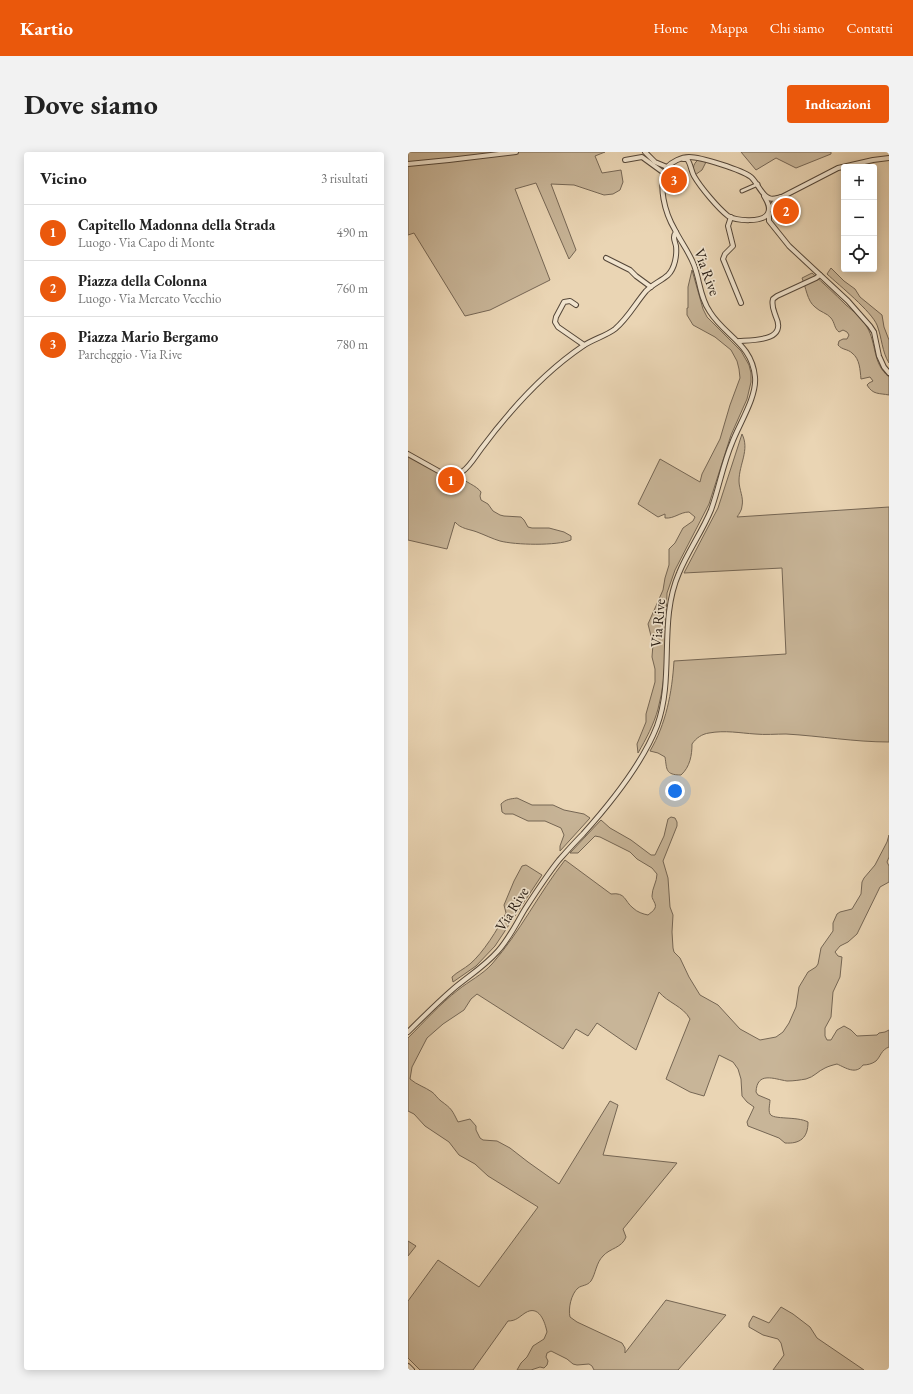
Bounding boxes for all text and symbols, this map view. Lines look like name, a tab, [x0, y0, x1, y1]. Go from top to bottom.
text: Kartio	[20, 16, 73, 41]
text: Home	[653, 19, 688, 37]
text: Mappa	[710, 19, 748, 37]
text: Chi siamo	[770, 19, 825, 37]
text: Contatti	[847, 19, 893, 37]
button: Indicazioni	[787, 85, 889, 123]
text: Dove siamo	[24, 86, 158, 122]
map controls	[841, 164, 877, 272]
button: +	[841, 164, 877, 200]
pin: 3	[661, 165, 687, 195]
text: Vicino	[40, 167, 87, 189]
text: 3 risultati	[321, 170, 368, 187]
pin: 2	[773, 196, 799, 226]
button: −	[841, 200, 877, 236]
text: Capitello Madonna della Strada	[78, 215, 275, 234]
text: 1	[50, 224, 56, 241]
text: 490 m	[337, 224, 368, 241]
text: Luogo · Via Capo di Monte	[78, 234, 215, 251]
button: locate	[841, 236, 877, 272]
street label: Via Rive	[690, 246, 725, 298]
text: Piazza della Colonna	[78, 271, 207, 290]
text: 2	[50, 280, 56, 297]
text: 760 m	[337, 280, 368, 297]
text: Luogo · Via Mercato Vecchio	[78, 290, 222, 307]
text: Piazza Mario Bergamo	[78, 327, 218, 346]
text: 3	[50, 336, 56, 353]
text: 780 m	[337, 336, 368, 353]
text: Parcheggio · Via Rive	[78, 346, 182, 363]
pin: 1	[438, 465, 464, 495]
street label: Via Rive	[646, 598, 669, 648]
your location	[665, 781, 685, 801]
street label: Via Rive	[491, 883, 533, 934]

